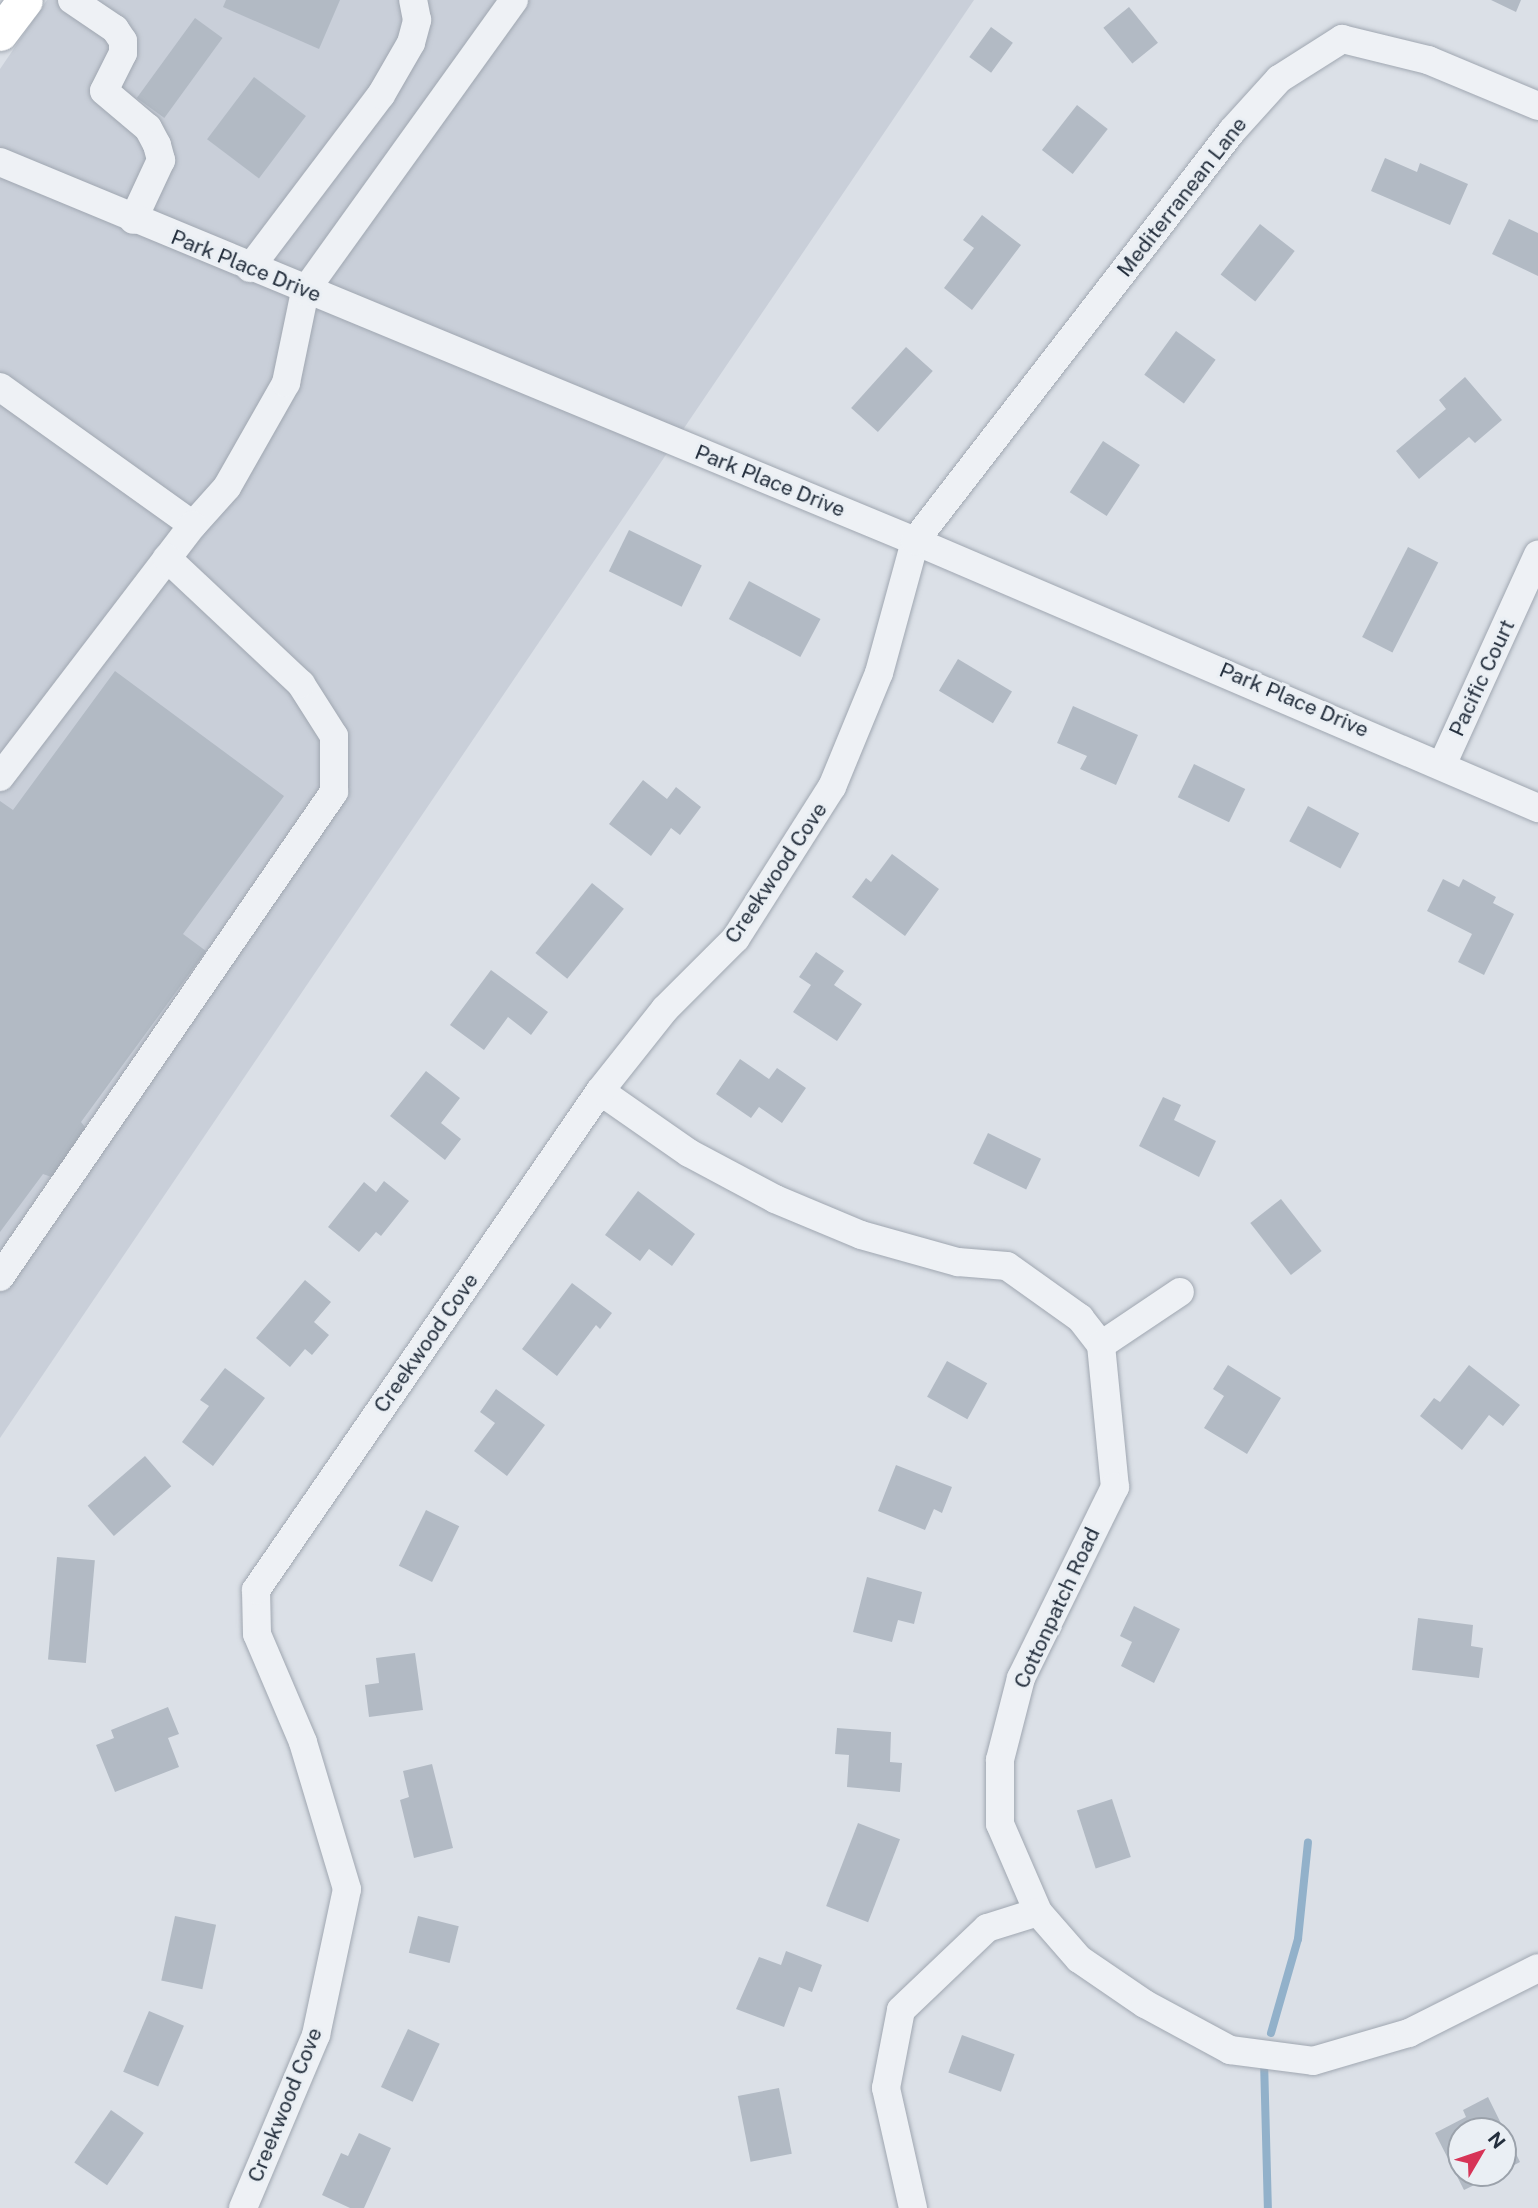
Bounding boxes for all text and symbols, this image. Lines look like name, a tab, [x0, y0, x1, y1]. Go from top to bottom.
street label: Mediterranean Lane	[1112, 112, 1252, 282]
street label: Park Place Drive	[167, 224, 325, 308]
street label: Park Place Drive	[691, 439, 849, 523]
street label: Pacific Court	[1444, 616, 1520, 740]
street label: Park Place Drive	[1216, 657, 1372, 743]
street label: Creekwood Cove	[720, 798, 832, 948]
street label: Creekwood Cove	[369, 1268, 483, 1418]
street label: Cottonpatch Road	[1009, 1524, 1105, 1692]
street label: Creekwood Cove	[243, 2024, 327, 2186]
north arrow	[1447, 2117, 1517, 2187]
text: N	[1484, 2127, 1510, 2153]

